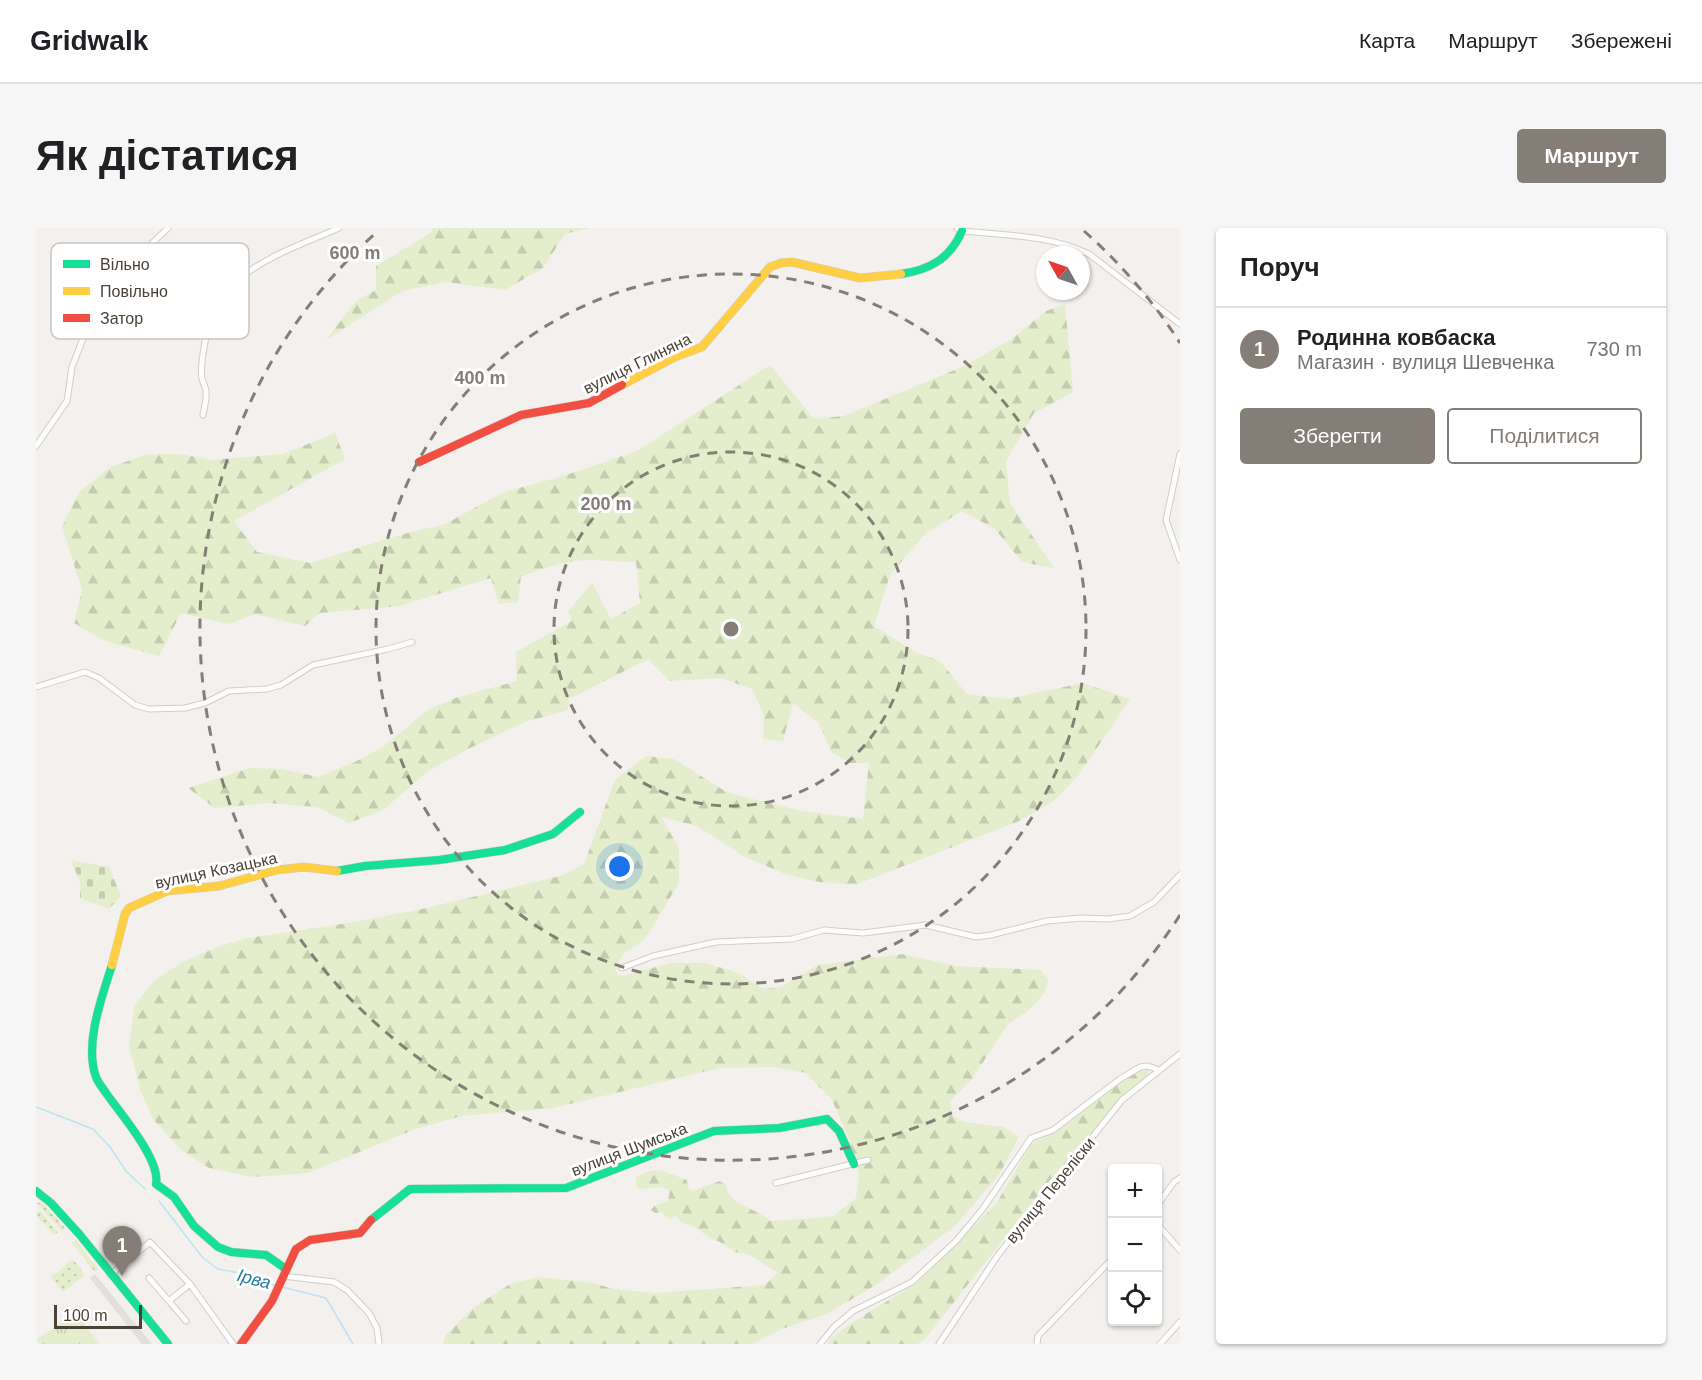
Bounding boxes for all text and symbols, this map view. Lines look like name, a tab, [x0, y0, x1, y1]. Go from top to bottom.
text: Gridwalk	[30, 25, 148, 56]
text: Карта	[1359, 29, 1415, 52]
text: Маршрут	[1448, 29, 1538, 52]
text: Збережені	[1571, 29, 1672, 52]
button: Маршрут	[1517, 129, 1666, 183]
text: Як дістатися	[36, 132, 299, 179]
legend	[51, 243, 249, 339]
text: 600 m	[329, 243, 381, 263]
north arrow	[1036, 246, 1090, 300]
text: Поруч	[1240, 252, 1320, 282]
text: Вільно	[100, 256, 150, 273]
text: Повільно	[100, 283, 168, 300]
text: Затор	[100, 310, 143, 327]
text: Родинна ковбаска	[1297, 325, 1495, 350]
street label: вулиця Глиняна	[581, 330, 694, 397]
text: 1	[1254, 338, 1265, 360]
text: 730 m	[1586, 338, 1642, 360]
text: Магазин · вулиця Шевченка	[1297, 351, 1554, 373]
text: 400 m	[454, 368, 506, 388]
button: Зберегти	[1240, 408, 1435, 464]
button: Поділитися	[1447, 408, 1642, 464]
text: 200 m	[580, 494, 632, 514]
centre of rings	[721, 619, 741, 639]
street label: вулиця Козацька	[154, 849, 279, 892]
your location	[605, 852, 634, 881]
street label: вулиця Шумська	[569, 1120, 689, 1179]
street label: вулиця Переліски	[1003, 1134, 1098, 1247]
map controls	[1108, 1164, 1162, 1326]
button: +	[1108, 1164, 1162, 1218]
button: −	[1108, 1218, 1162, 1272]
pin: 1	[102, 1226, 142, 1276]
water label: Ірва	[235, 1265, 273, 1293]
button: locate	[1108, 1272, 1162, 1326]
scale bar	[54, 1302, 142, 1330]
text: 100 m	[63, 1307, 107, 1324]

